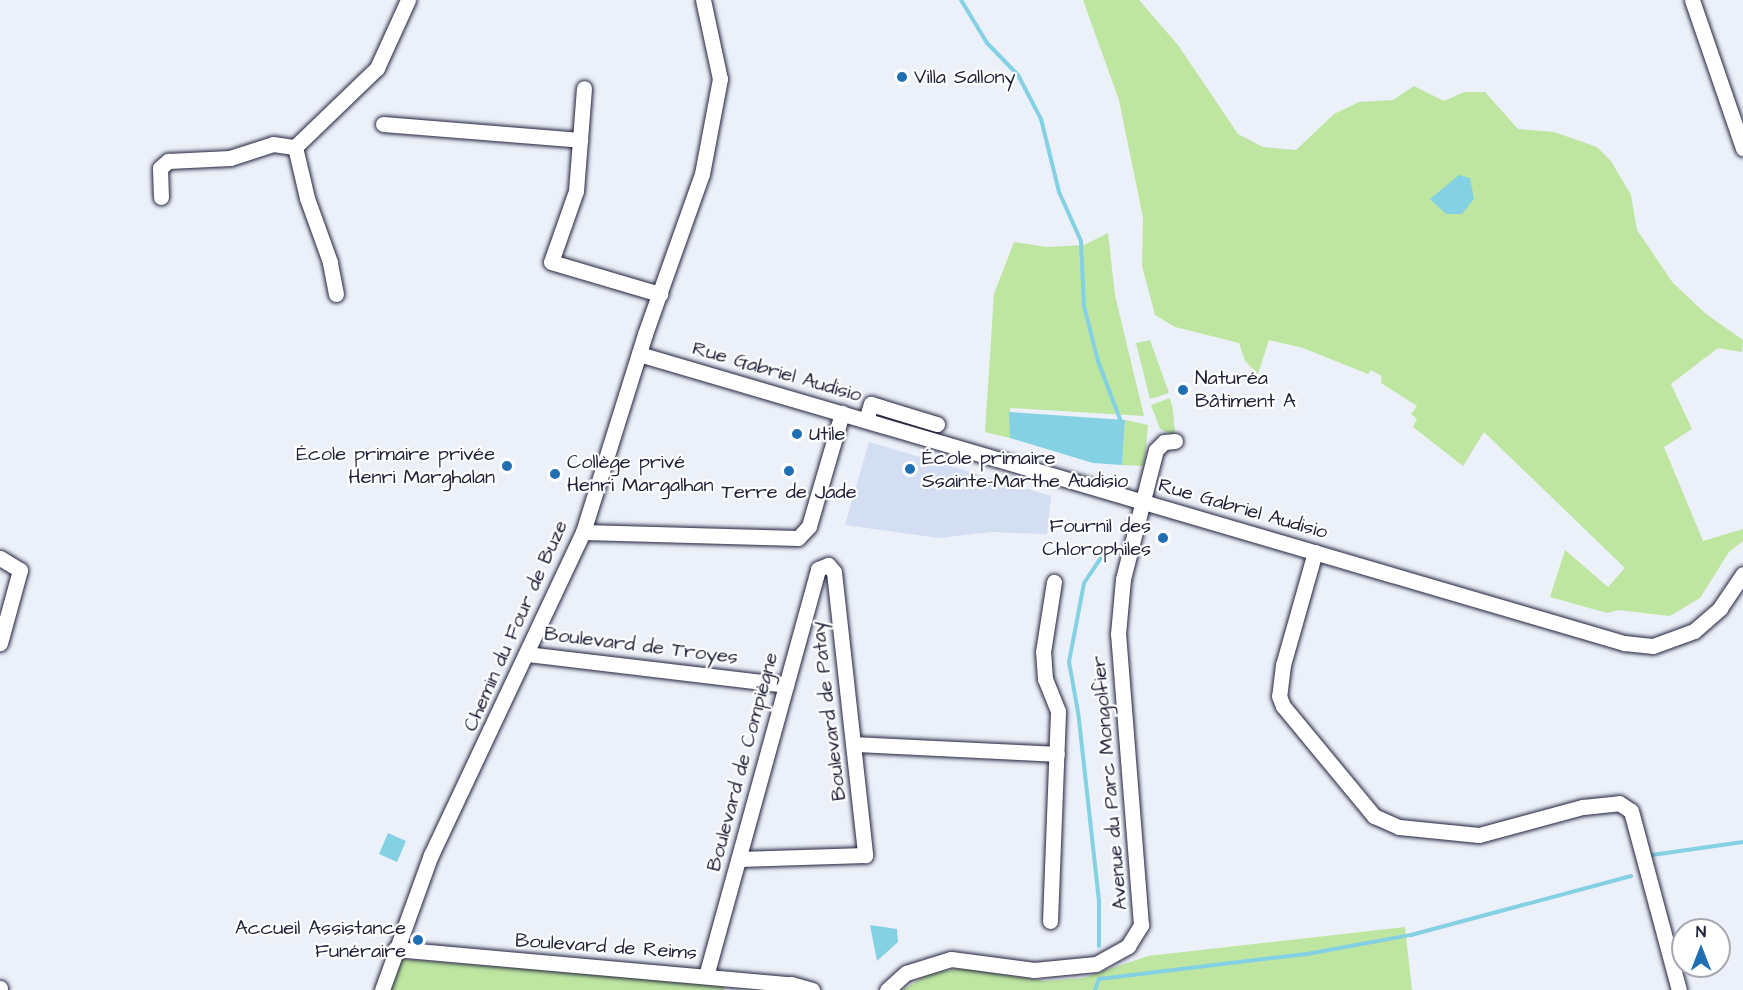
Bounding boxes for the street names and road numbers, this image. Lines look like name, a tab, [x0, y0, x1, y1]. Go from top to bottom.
street label: Rue Gabriel Audisio	[690, 336, 864, 408]
street label: Rue Gabriel Audisio	[1156, 473, 1330, 545]
street label: Chemin du Four de Buze	[459, 517, 573, 735]
street label: Boulevard de Patay	[806, 620, 852, 802]
street label: Boulevard de Troyes	[543, 622, 739, 670]
street label: Boulevard de Compiègne	[702, 650, 784, 874]
street label: Avenue du Parc Mongolfier	[1087, 655, 1133, 911]
street label: Boulevard de Reims	[514, 929, 698, 965]

